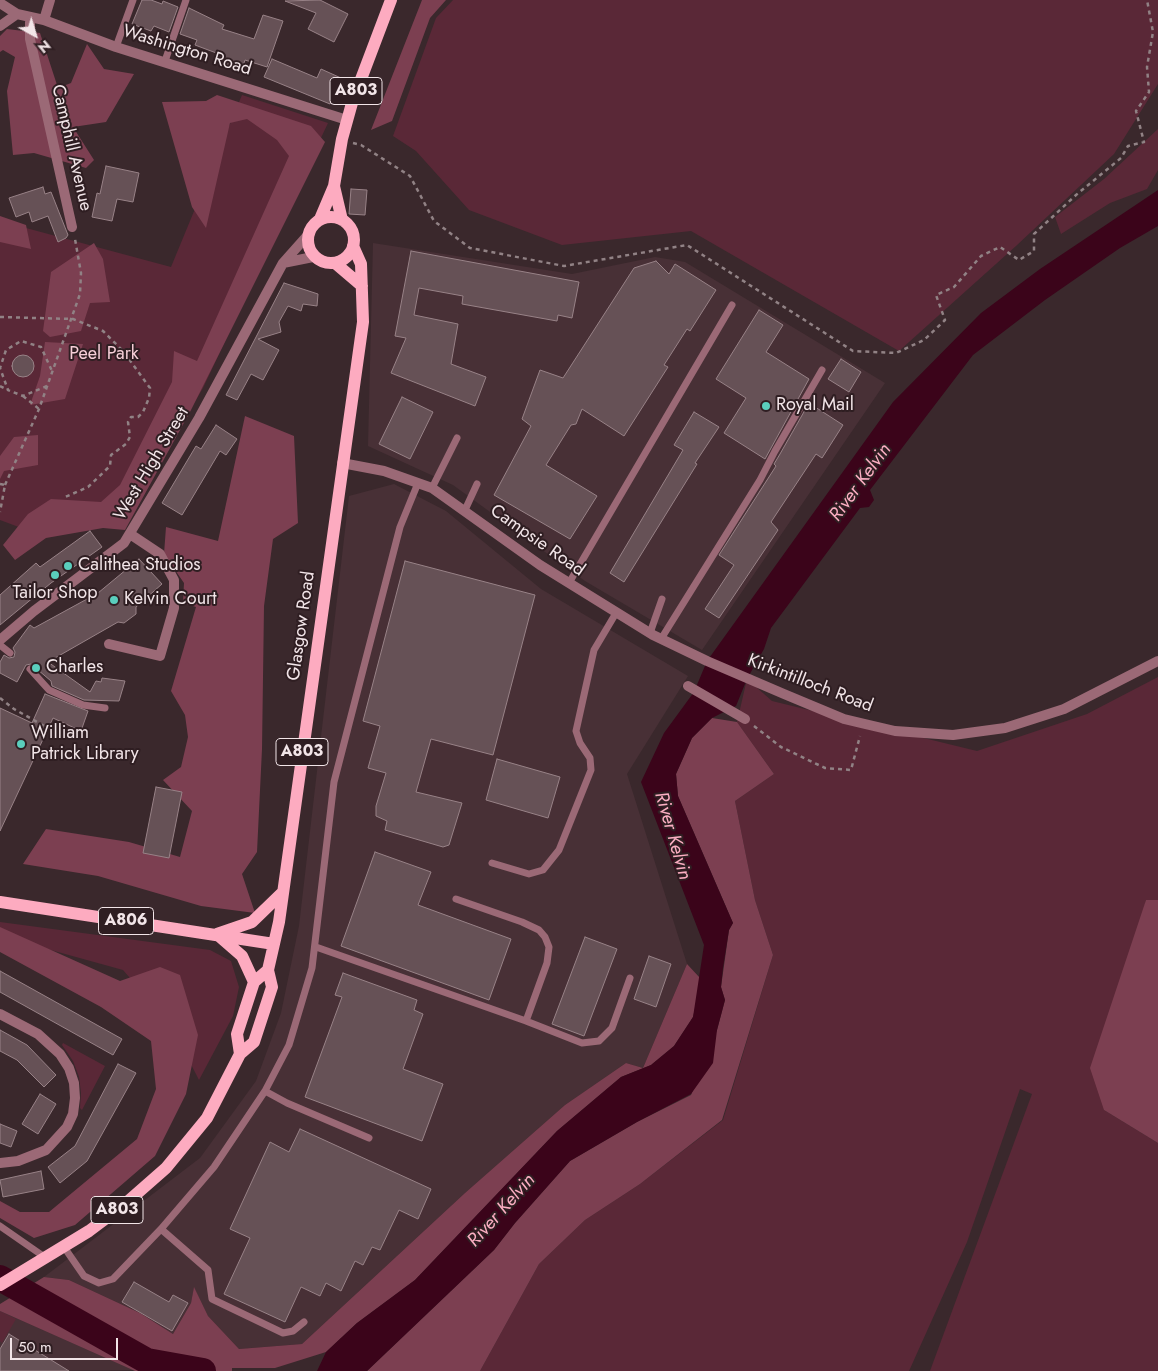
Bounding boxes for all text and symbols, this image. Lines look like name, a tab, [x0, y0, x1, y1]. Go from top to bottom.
north arrow	[10, 10, 60, 60]
street label: Washington Road	[120, 21, 254, 81]
text: N	[34, 35, 55, 58]
road number: A803	[330, 78, 382, 104]
street label: Camphill Avenue	[46, 83, 96, 213]
park label: Peel Park	[69, 344, 139, 366]
place label: Royal Mail	[776, 395, 854, 417]
marker: Royal Mail	[760, 400, 772, 412]
street label: West High Street	[110, 403, 194, 525]
water label: River Kelvin	[825, 440, 897, 526]
street label: Campsie Road	[485, 500, 589, 582]
place label: Calithea Studios	[78, 555, 201, 577]
marker: Calithea Studios	[62, 560, 74, 572]
marker: Tailor Shop	[49, 569, 61, 581]
street label: Glasgow Road	[284, 570, 320, 682]
place label: Tailor Shop	[13, 583, 97, 605]
place label: Kelvin Court	[124, 589, 217, 611]
marker: Kelvin Court	[108, 594, 120, 606]
street label: Kirkintilloch Road	[744, 650, 876, 718]
place label: Charles	[46, 657, 103, 679]
marker: Charles	[30, 662, 42, 674]
place label: William Patrick Library	[31, 723, 139, 766]
marker: William Patrick Library	[15, 738, 27, 750]
road number: A803	[276, 739, 328, 766]
water label: River Kelvin	[649, 789, 695, 883]
road number: A806	[98, 908, 154, 934]
water label: River Kelvin	[463, 1170, 541, 1252]
road number: A803	[91, 1196, 143, 1224]
scale bar	[12, 1328, 120, 1360]
text: 50 m	[18, 1336, 52, 1358]

